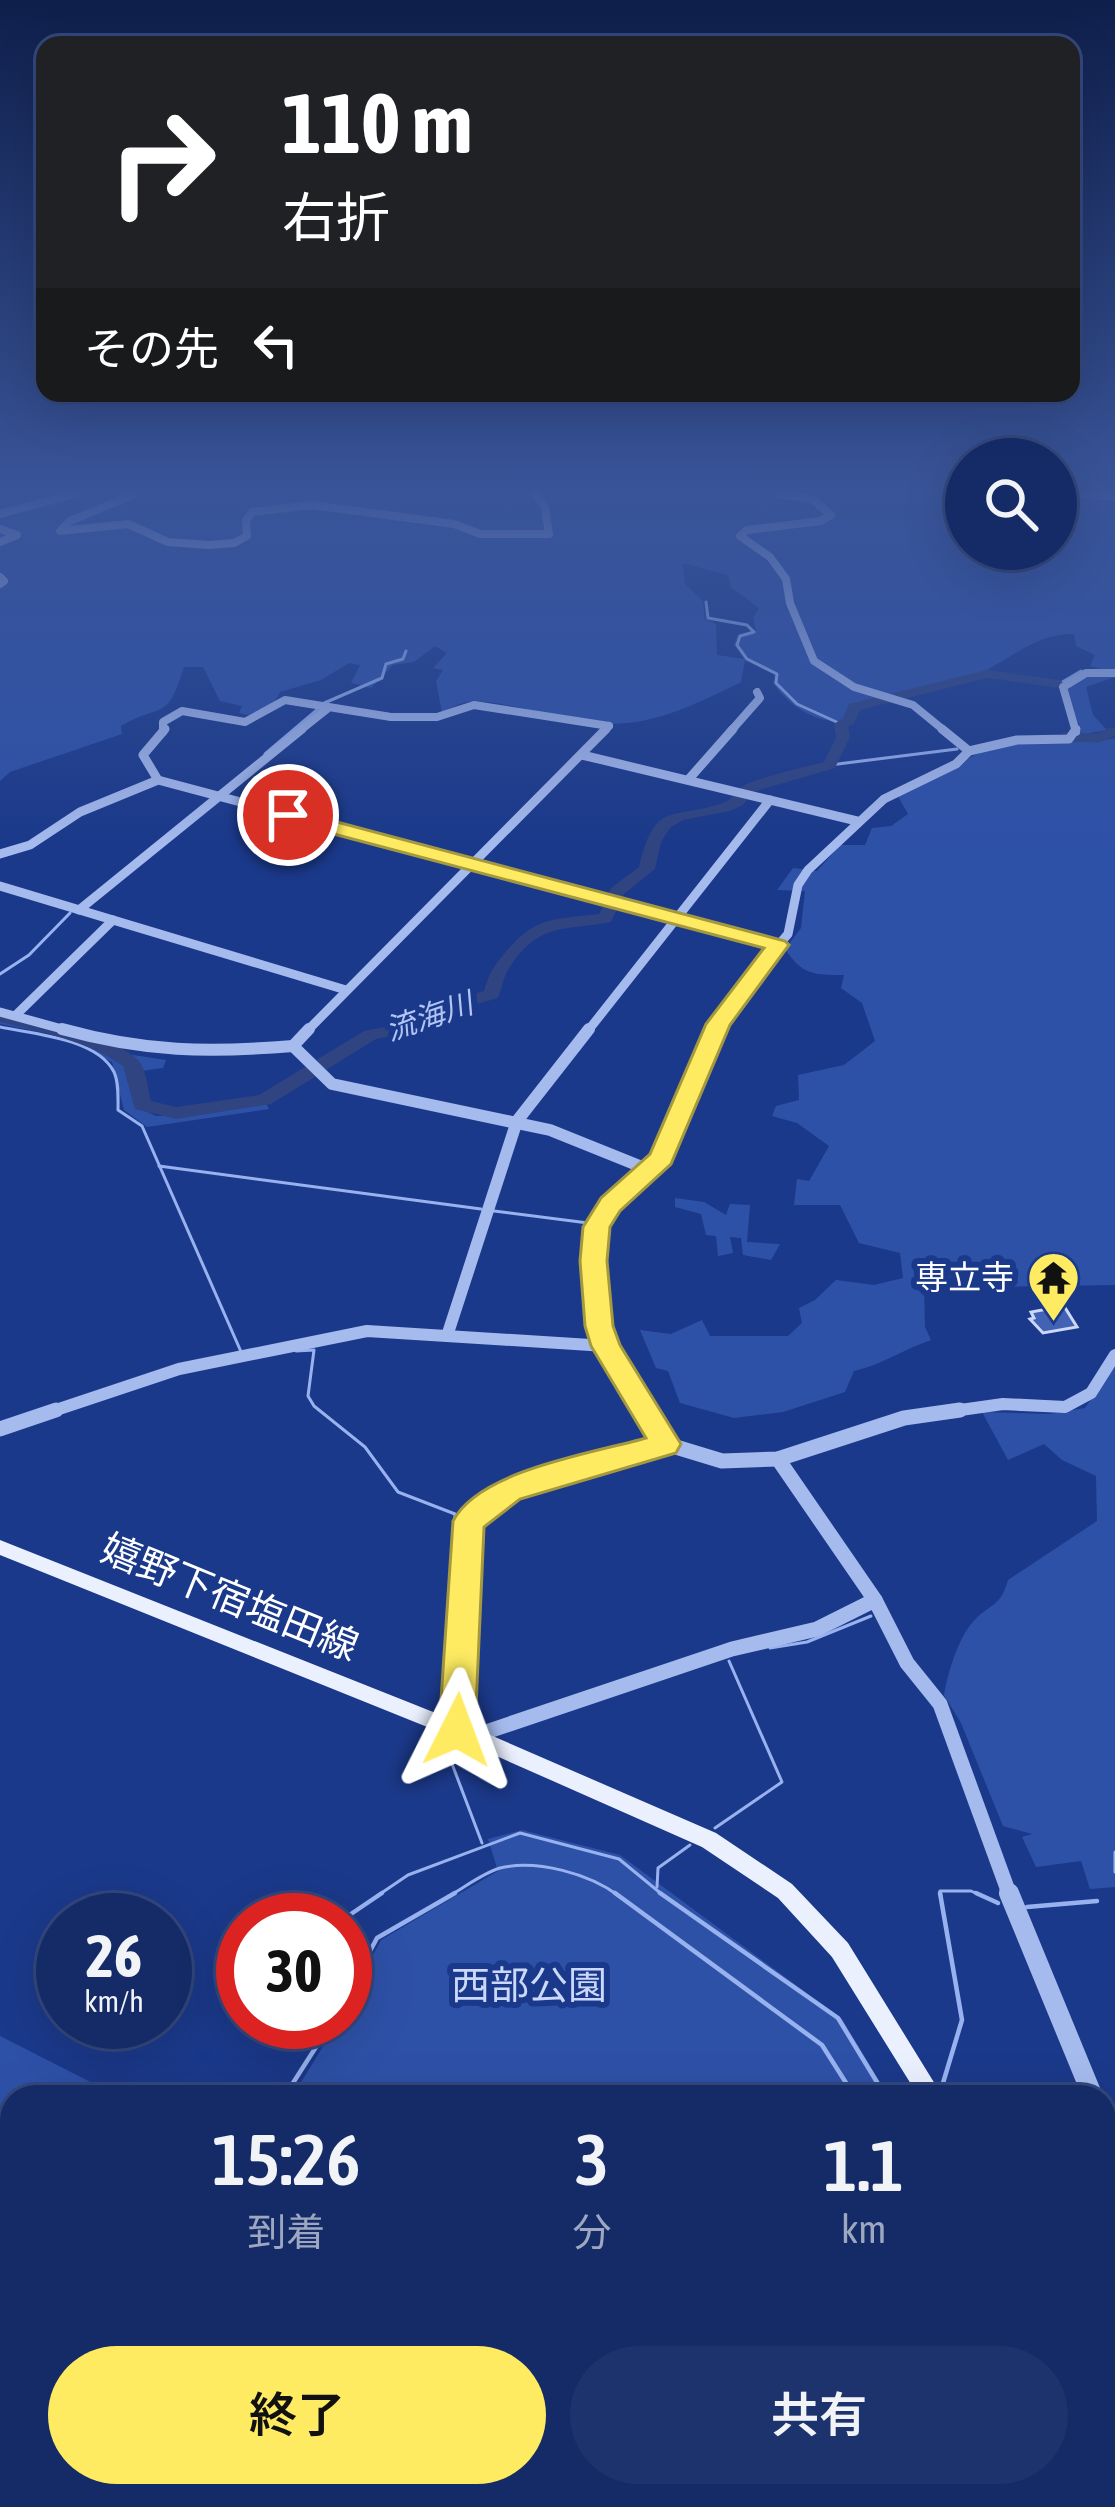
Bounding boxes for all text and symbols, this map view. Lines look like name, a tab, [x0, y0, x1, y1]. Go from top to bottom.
text: 110 m	[282, 75, 472, 171]
icon: right	[84, 84, 240, 240]
text: 右折	[282, 187, 390, 248]
icon: left	[243, 312, 309, 378]
text: その先	[84, 323, 219, 375]
map controls	[945, 438, 1077, 570]
button: search	[945, 438, 1077, 570]
pin	[237, 764, 339, 866]
icon: arrive	[255, 782, 321, 848]
water label: 流海川	[381, 984, 480, 1047]
temple icon: 専立寺	[1025, 1249, 1081, 1323]
place label: 専立寺	[915, 1258, 1014, 1296]
street label: 嬉野下宿塩田線	[95, 1525, 365, 1669]
position arrow	[394, 1667, 520, 1793]
speed limit sign: 30	[216, 1893, 372, 2049]
text: 26	[86, 1921, 142, 1990]
park label: 西部公園	[451, 1963, 607, 2007]
text: km/h	[84, 1984, 144, 2018]
text: 15:26	[212, 2118, 360, 2200]
text: 3	[575, 2118, 609, 2200]
text: 1.1	[823, 2124, 904, 2206]
text: km	[841, 2207, 886, 2251]
text: 到着	[247, 2210, 325, 2254]
text: 分	[572, 2210, 611, 2254]
button: 終了	[48, 2346, 546, 2484]
button: 共有	[570, 2346, 1068, 2484]

